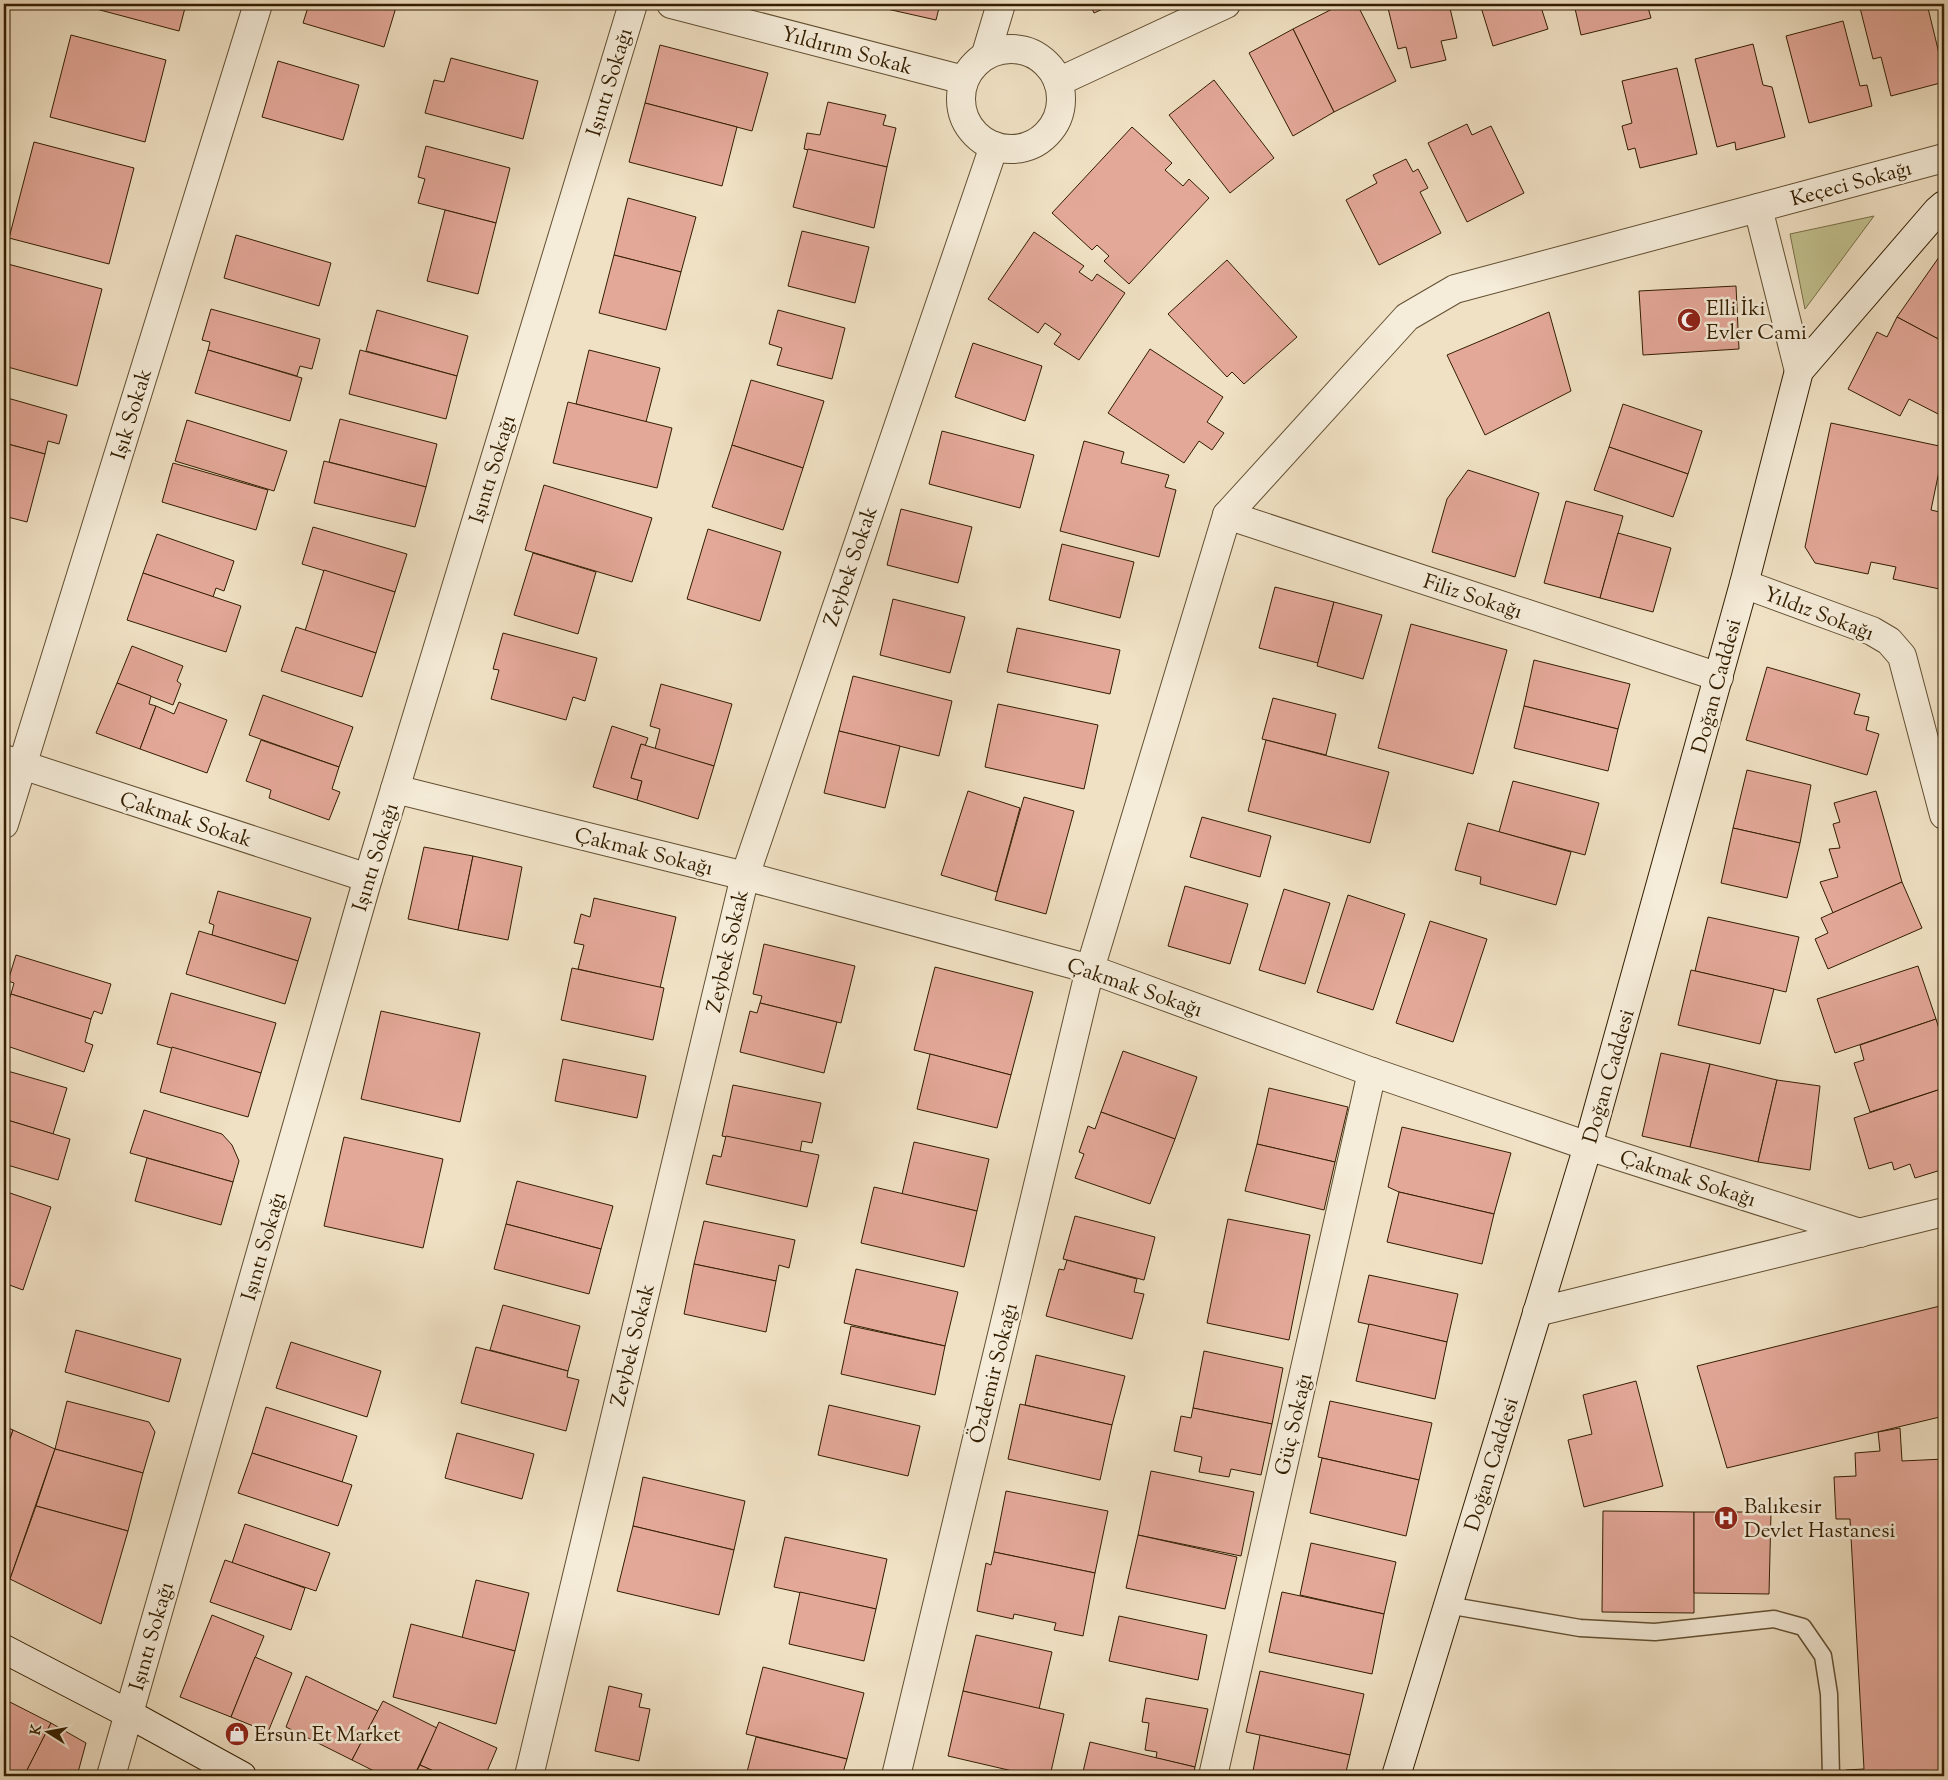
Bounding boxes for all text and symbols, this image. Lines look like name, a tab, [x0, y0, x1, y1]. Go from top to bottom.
street label: Yıldırım Sokak	[777, 20, 916, 84]
street label: Işıntı Sokağı	[580, 25, 642, 140]
street label: Keçeci Sokağı	[1788, 154, 1915, 215]
place label: Elli İki Evler Cami	[1706, 295, 1807, 349]
mosque icon: Elli İki Evler Cami	[1676, 307, 1702, 333]
street label: Işık Sokak	[105, 365, 161, 464]
street label: Işıntı Sokağı	[463, 412, 525, 527]
street label: Zeybek Sokak	[817, 502, 887, 631]
street label: Filiz Sokağı	[1419, 568, 1526, 628]
street label: Yıldız Sokağı	[1759, 580, 1878, 650]
street label: Doğan Caddesi	[1686, 616, 1750, 757]
street label: Çakmak Sokak	[116, 785, 256, 857]
street label: Işıntı Sokağı	[346, 800, 408, 915]
street label: Çakmak Sokağı	[571, 821, 716, 885]
street label: Zeybek Sokak	[700, 887, 758, 1016]
street label: Çakmak Sokağı	[1062, 952, 1206, 1026]
street label: Doğan Caddesi	[1576, 1006, 1643, 1147]
street label: Çakmak Sokağı	[1615, 1144, 1759, 1216]
street label: Işıntı Sokağı	[235, 1189, 295, 1304]
street label: Zeybek Sokak	[604, 1281, 664, 1410]
street label: Özdemir Sokağı	[963, 1300, 1027, 1447]
street label: Güç Sokağı	[1269, 1370, 1321, 1479]
street label: Doğan Caddesi	[1458, 1394, 1527, 1535]
place label: Balıkesir Devlet Hastanesi	[1744, 1493, 1896, 1547]
hospital icon: Balıkesir Devlet Hastanesi	[1713, 1505, 1739, 1531]
street label: Işıntı Sokağı	[123, 1579, 183, 1694]
north arrow	[22, 1708, 72, 1758]
shop icon: Ersun Et Market	[224, 1721, 250, 1747]
place label: Ersun Et Market	[254, 1721, 401, 1751]
text: K	[26, 1722, 48, 1737]

